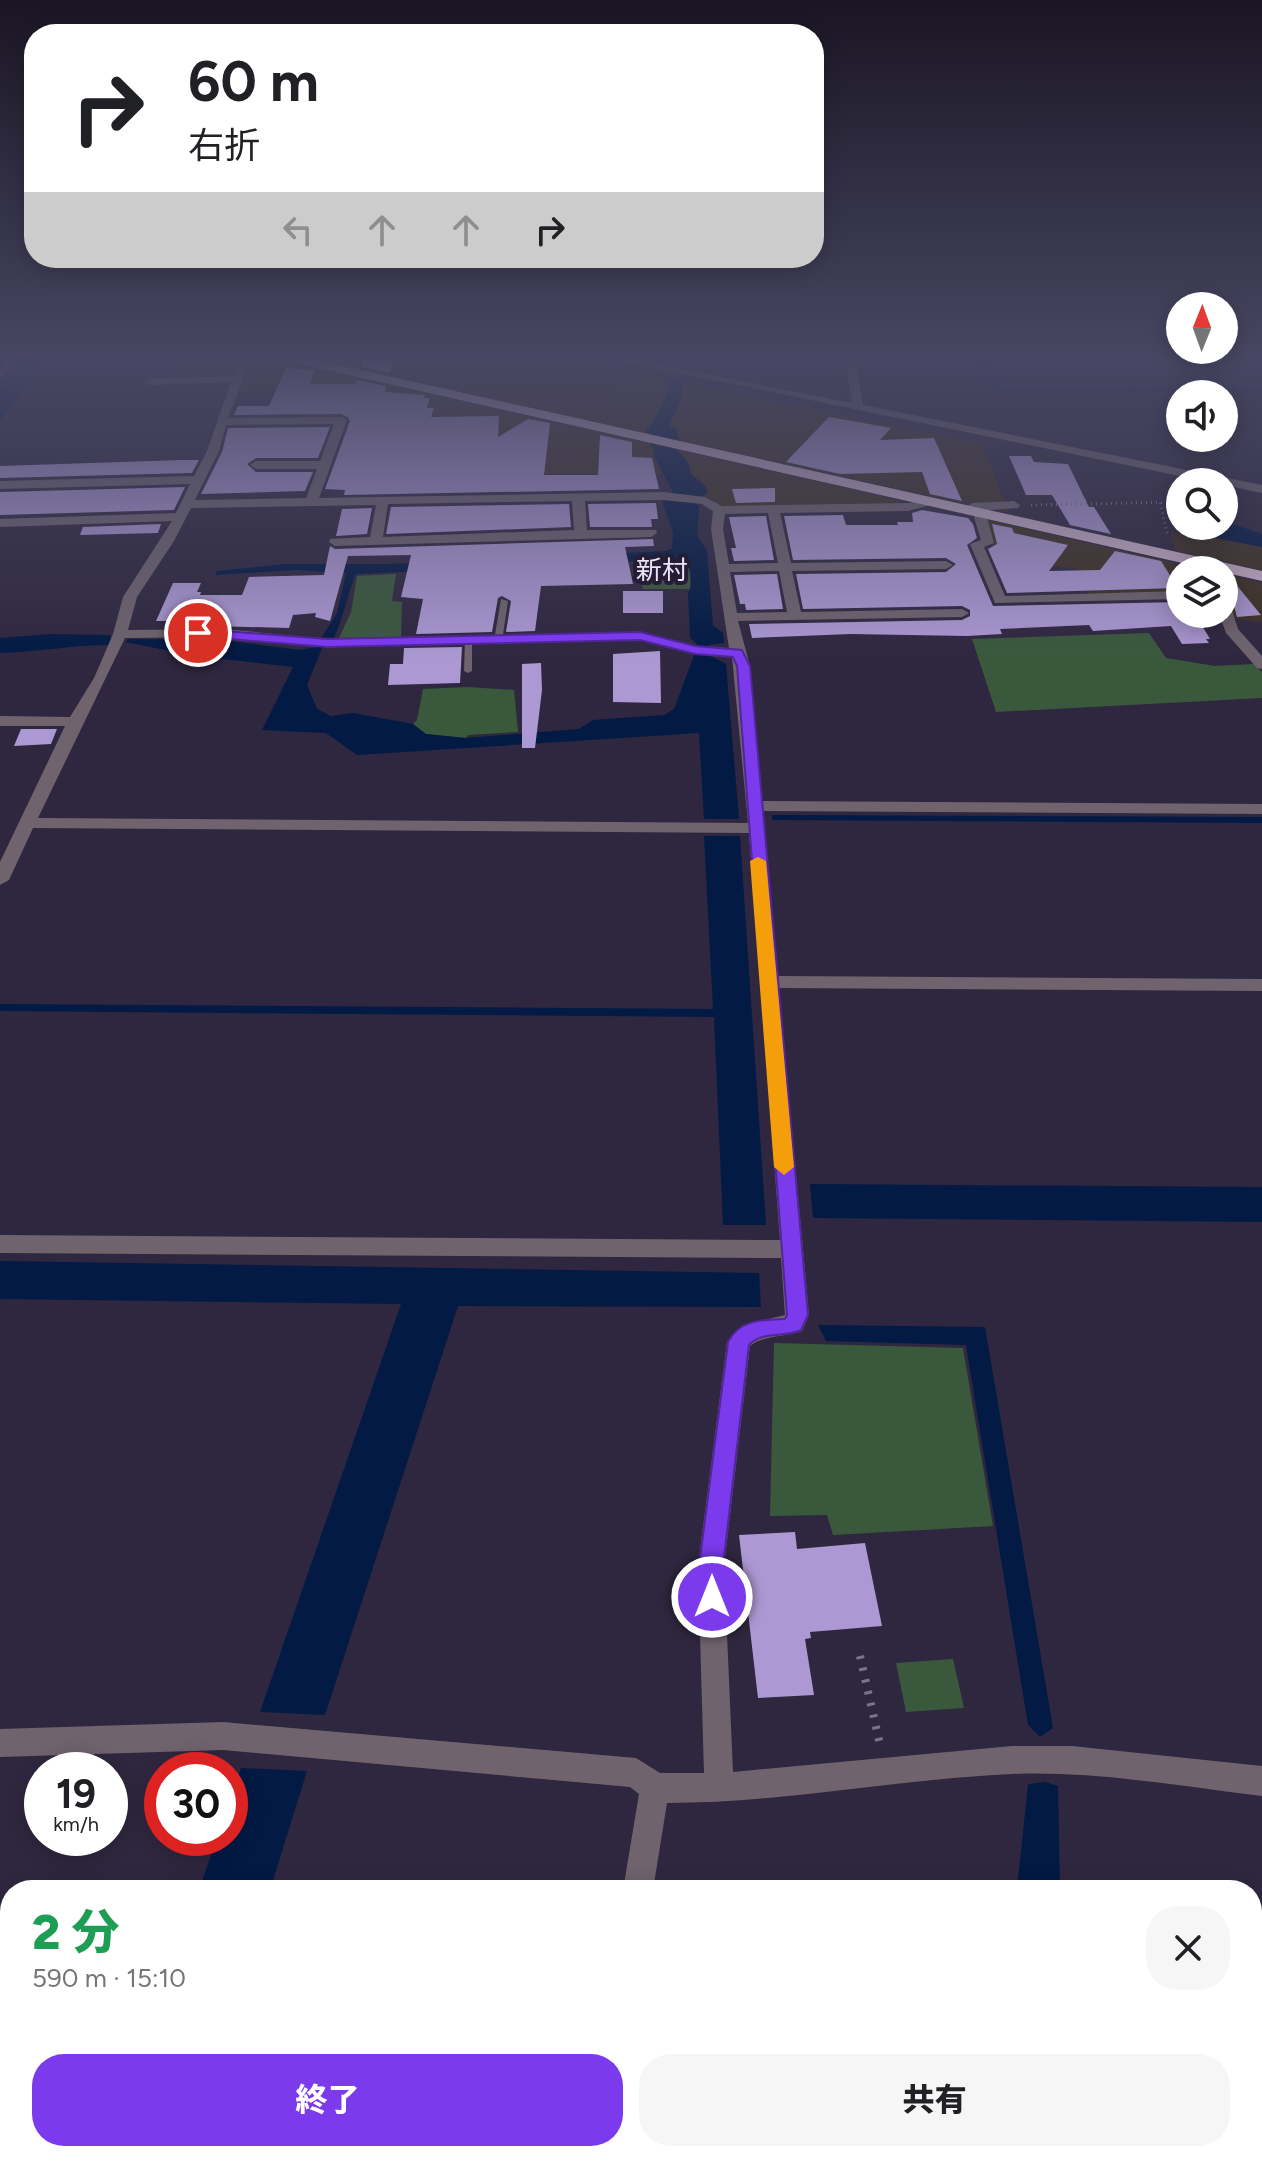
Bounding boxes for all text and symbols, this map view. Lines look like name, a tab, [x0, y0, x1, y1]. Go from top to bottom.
text: 60 m	[188, 48, 319, 115]
icon: right	[56, 56, 160, 160]
text: 右折	[188, 124, 260, 167]
icon: left	[276, 208, 320, 252]
icon: ahead	[360, 208, 404, 252]
icon: ahead	[444, 208, 488, 252]
icon: right	[528, 208, 572, 252]
north arrow	[1166, 292, 1238, 364]
map controls	[1166, 292, 1238, 628]
button: sound	[1166, 380, 1238, 452]
button: search	[1166, 468, 1238, 540]
district label: 新村	[636, 554, 688, 586]
button: layers	[1166, 556, 1238, 628]
pin	[164, 599, 232, 667]
icon: arrive	[176, 611, 220, 655]
position arrow	[670, 1555, 754, 1639]
speed limit sign: 30	[144, 1752, 248, 1856]
text: 19	[56, 1770, 96, 1818]
text: km/h	[53, 1812, 99, 1836]
text: 2 分	[32, 1903, 119, 1961]
button: close	[1146, 1906, 1230, 1990]
text: 590 m · 15:10	[32, 1962, 186, 1994]
button: 終了	[32, 2054, 623, 2146]
button: 共有	[639, 2054, 1230, 2146]

